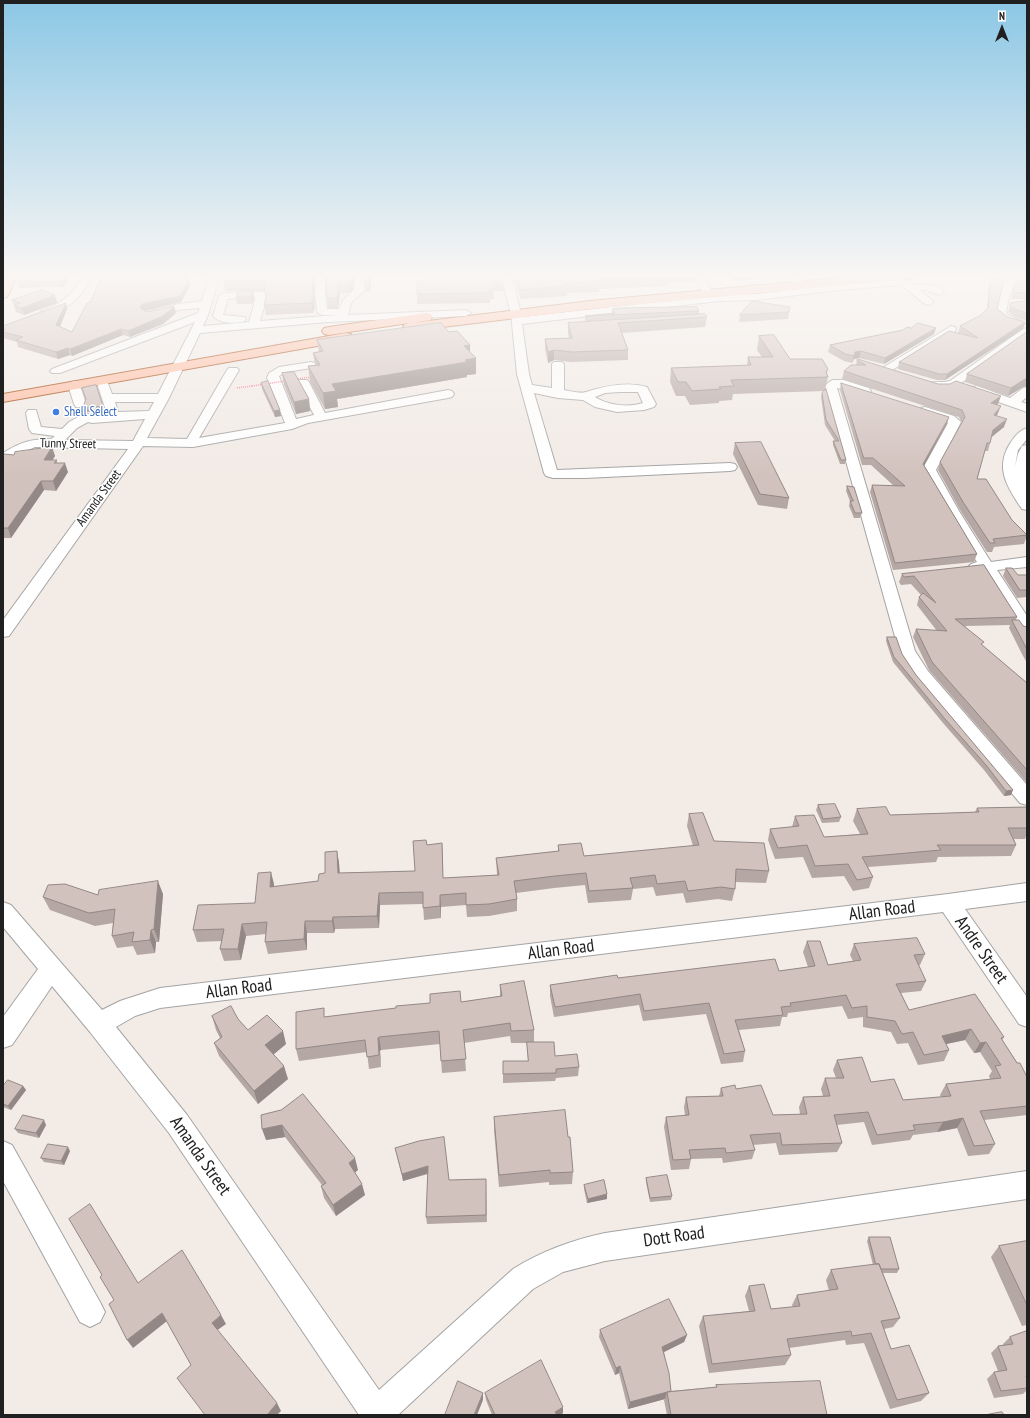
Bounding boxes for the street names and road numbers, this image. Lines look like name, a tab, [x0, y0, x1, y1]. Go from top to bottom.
street label: Tunny Street	[40, 436, 96, 452]
street label: Amanda Street	[73, 467, 125, 529]
street label: Allan Road	[848, 896, 916, 926]
street label: Andre Street	[950, 912, 1012, 988]
street label: Allan Road	[527, 935, 595, 965]
street label: Allan Road	[205, 974, 273, 1004]
street label: Amanda Street	[165, 1112, 235, 1200]
street label: Dott Road	[642, 1222, 706, 1252]

